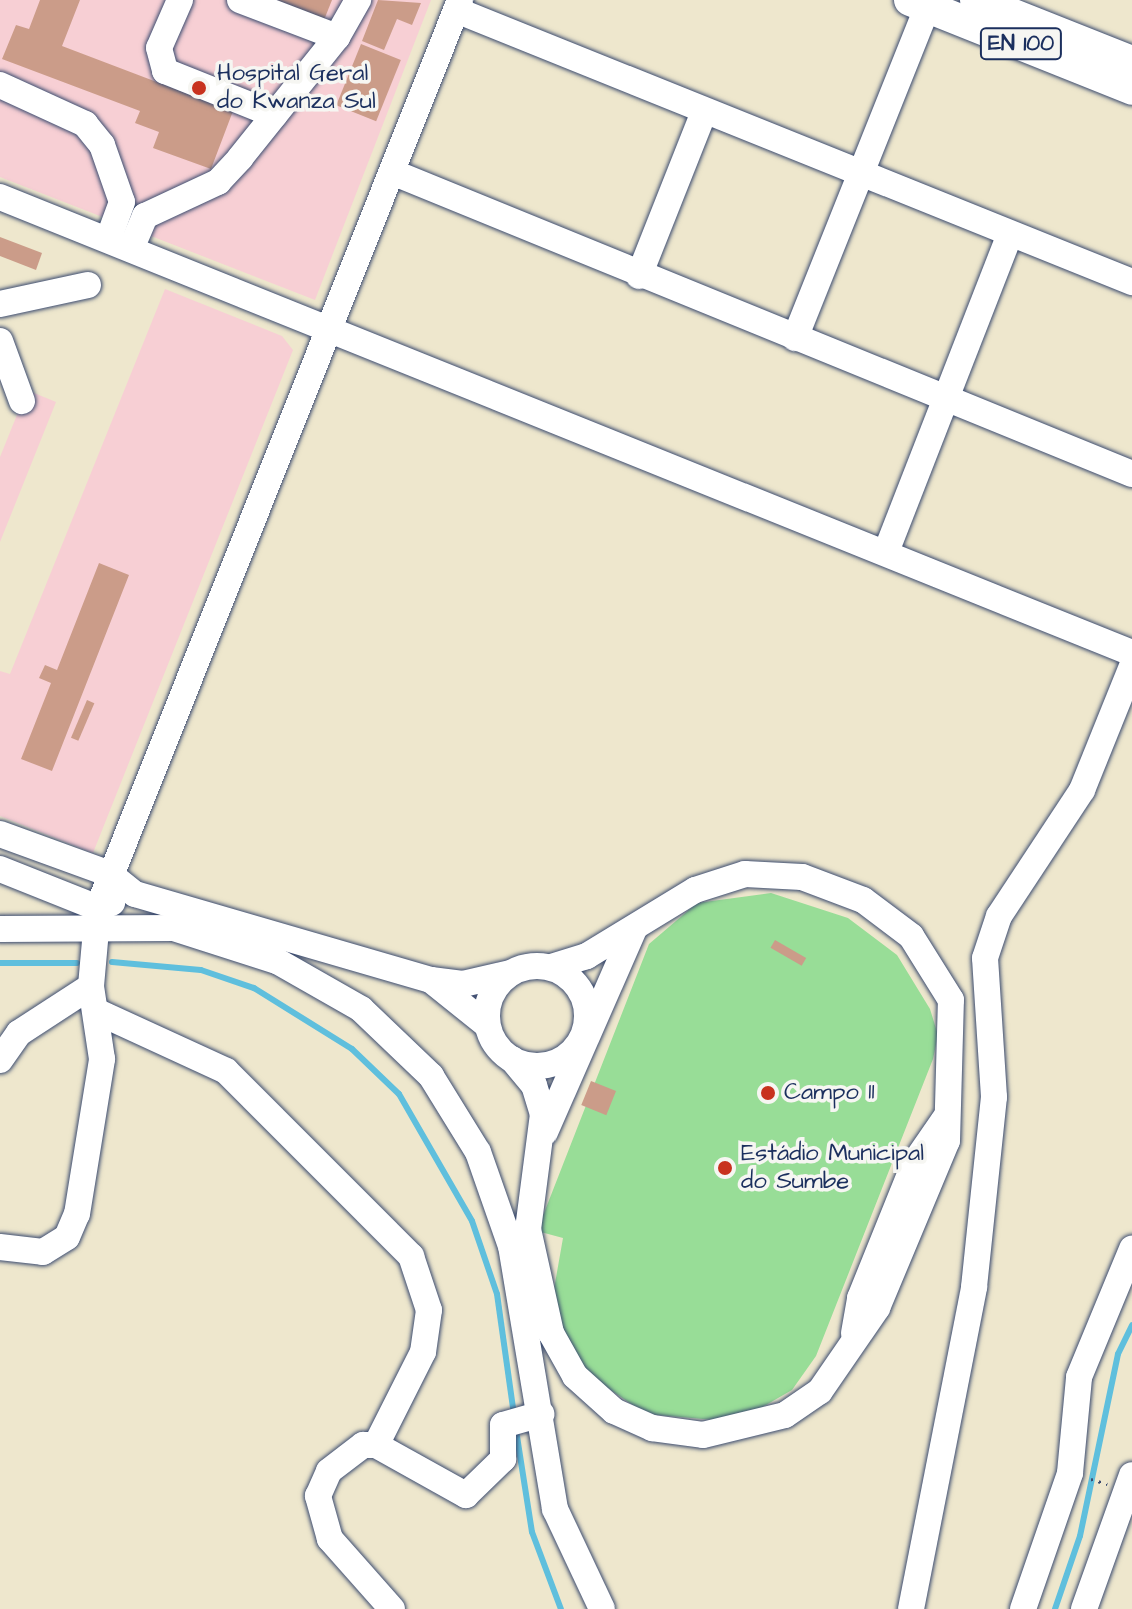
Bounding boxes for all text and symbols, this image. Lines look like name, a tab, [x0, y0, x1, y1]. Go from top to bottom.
road number: EN 100	[979, 26, 1063, 62]
place label: Hospital Geral do Kwanza Sul	[217, 60, 376, 116]
marker: Hospital Geral do Kwanza Sul	[188, 77, 210, 99]
place label: Campo 11	[784, 1079, 874, 1107]
marker: Campo 11	[759, 1084, 777, 1102]
place label: Estádio Municipal do Sumbe	[741, 1140, 924, 1196]
marker: Estádio Municipal do Sumbe	[716, 1159, 734, 1177]

